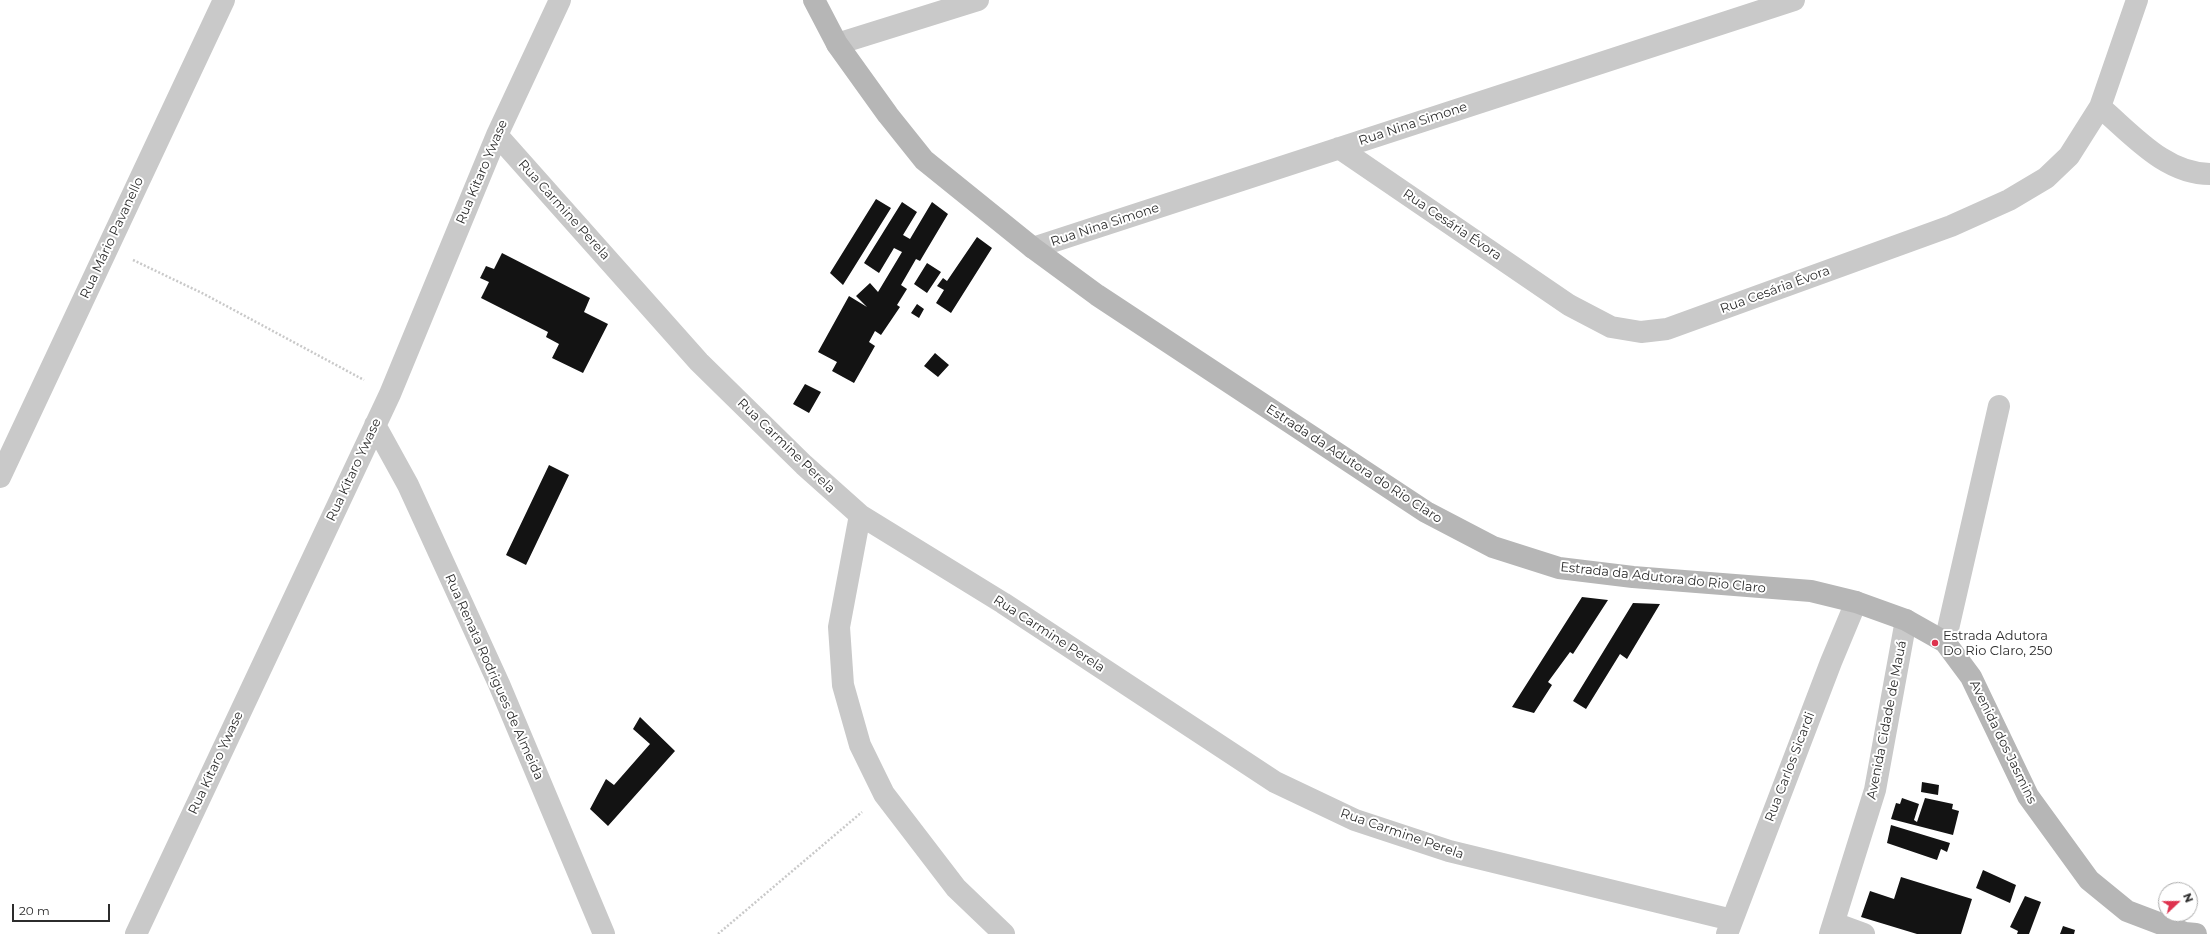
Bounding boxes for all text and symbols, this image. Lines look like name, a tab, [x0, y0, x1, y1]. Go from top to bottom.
street label: Rua Nina Simone	[1357, 99, 1469, 149]
street label: Rua Kitaro Ywase	[453, 117, 511, 227]
street label: Rua Carmine Perela	[515, 157, 613, 263]
street label: Rua Mário Pavanello	[77, 175, 147, 301]
street label: Rua Cesária Évora	[1400, 186, 1504, 264]
street label: Rua Nina Simone	[1049, 200, 1161, 250]
street label: Rua Cesária Évora	[1718, 263, 1832, 317]
street label: Rua Carmine Perela	[734, 395, 838, 497]
street label: Estrada da Adutora do Rio Claro	[1263, 401, 1445, 527]
street label: Rua Kitaro Ywase	[323, 416, 385, 524]
street label: Estrada da Adutora do Rio Claro	[1559, 559, 1767, 597]
street label: Rua Renata Rodrigues de Almeida	[441, 572, 547, 782]
street label: Rua Carmine Perela	[990, 592, 1108, 676]
place label: Estrada Adutora Do Rio Claro, 250	[1943, 628, 2053, 659]
marker: Estrada Adutora Do Rio Claro, 250	[1930, 638, 1940, 648]
street label: Avenida Cidade de Mauá	[1864, 639, 1910, 801]
street label: Avenida dos Jasmins	[1966, 678, 2040, 806]
street label: Rua Kitaro Ywase	[185, 709, 247, 817]
street label: Rua Carlos Sicardi	[1762, 710, 1818, 824]
street label: Rua Carmine Perela	[1338, 806, 1466, 862]
north arrow	[2158, 882, 2198, 922]
text: N	[2180, 891, 2196, 905]
scale bar	[14, 896, 112, 922]
text: 20 m	[19, 903, 50, 918]

